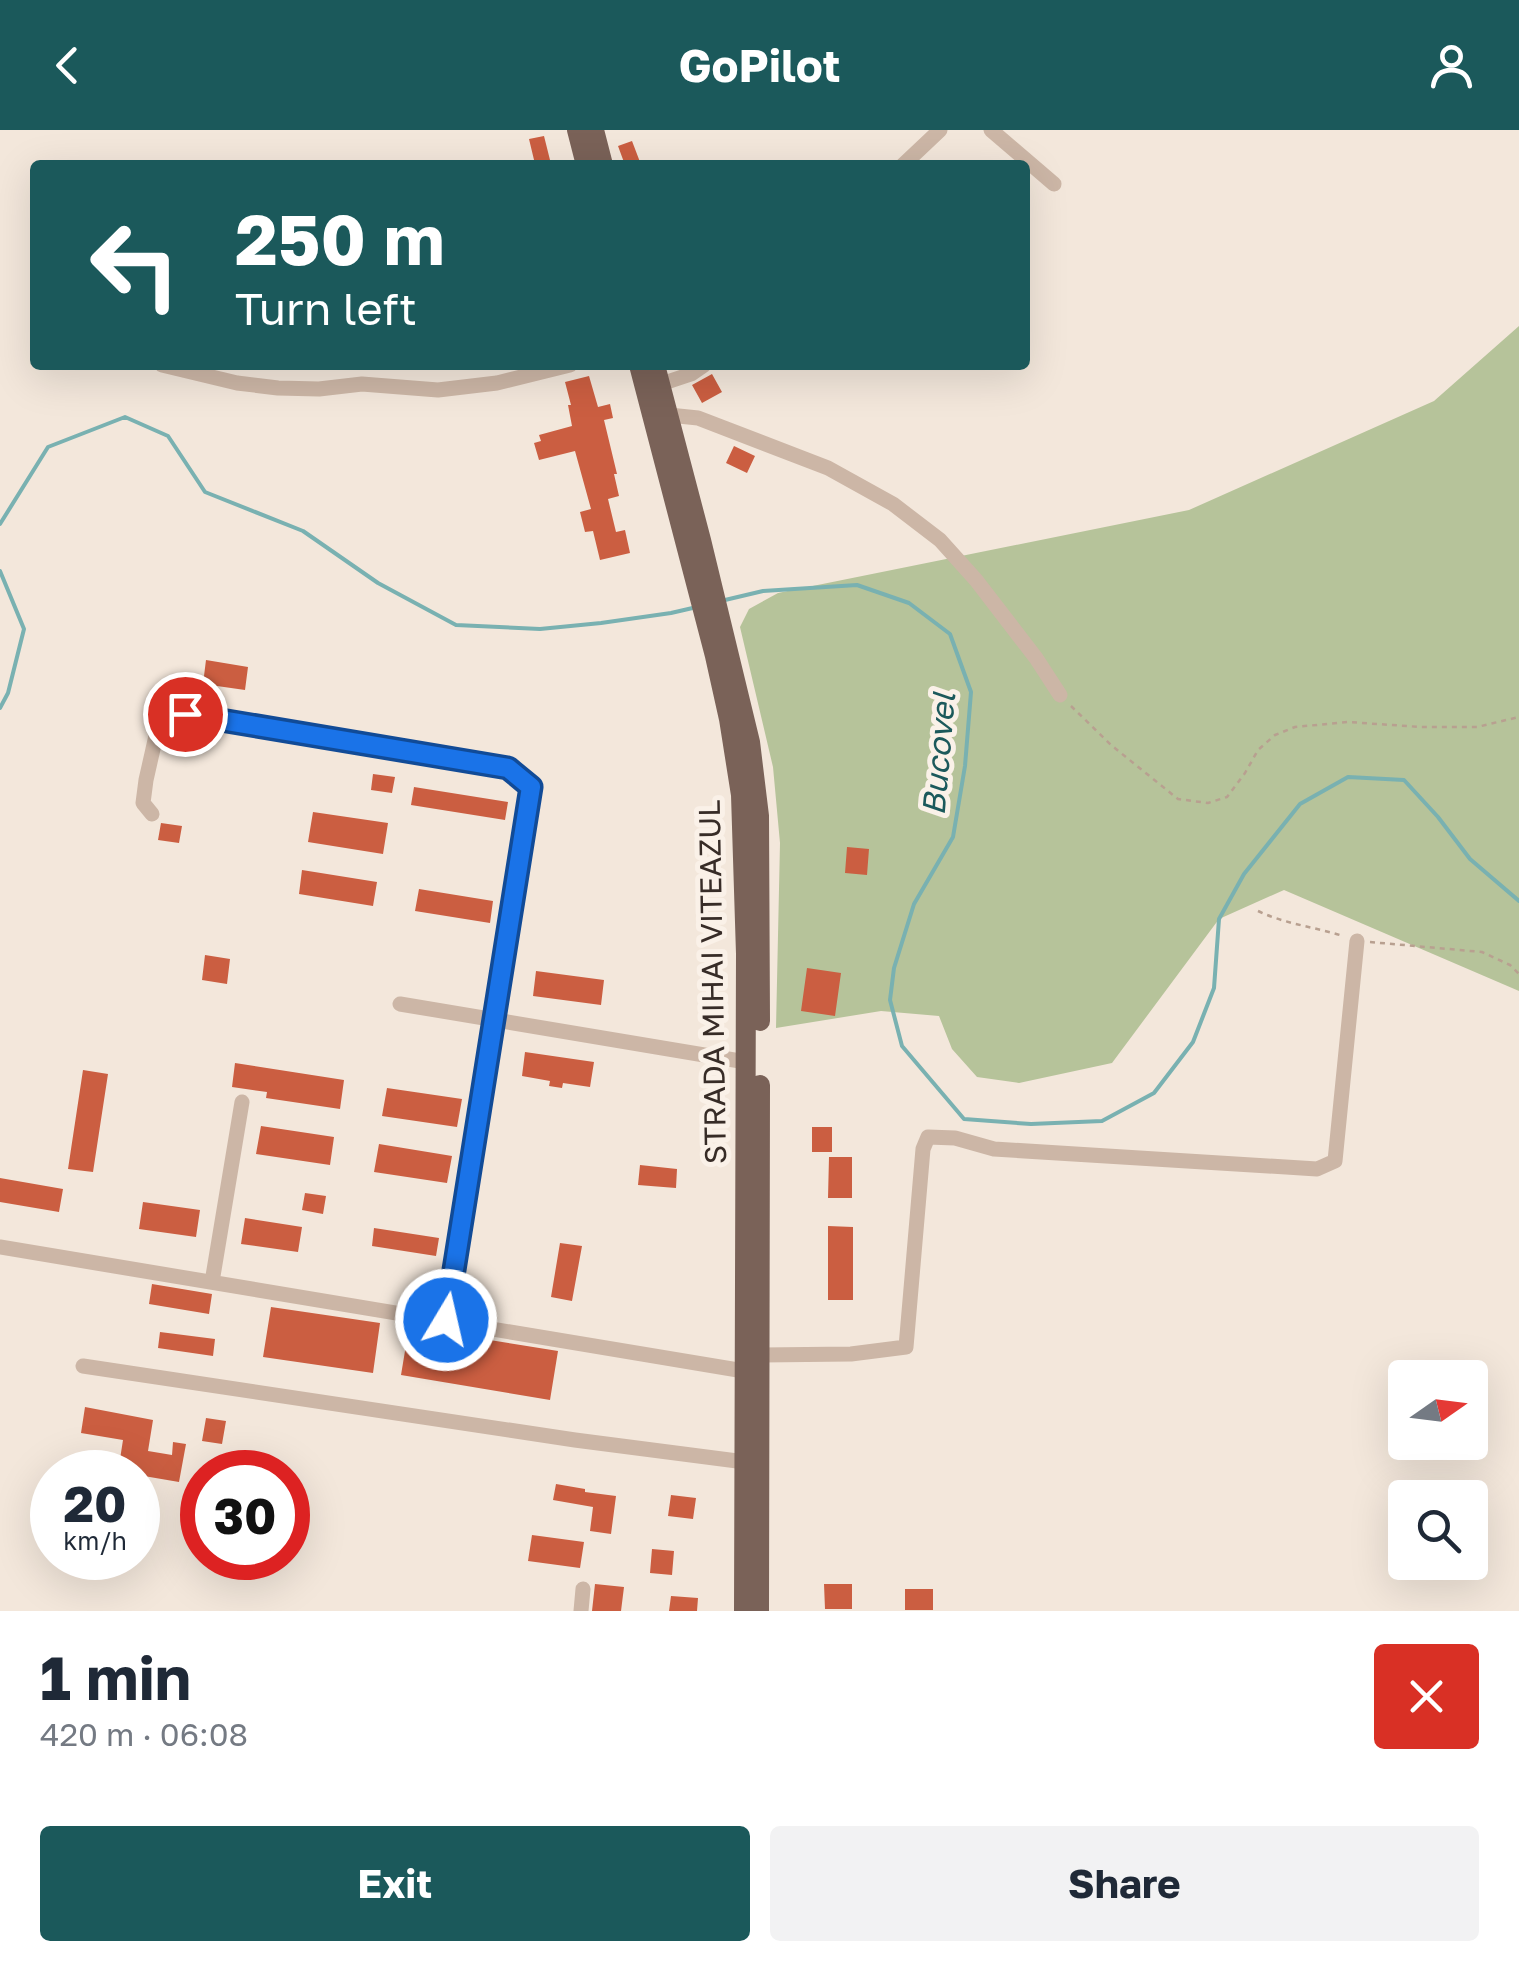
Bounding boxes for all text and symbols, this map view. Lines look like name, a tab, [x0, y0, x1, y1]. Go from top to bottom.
icon: back	[40, 38, 95, 93]
text: GoPilot	[678, 38, 841, 92]
icon: person	[1424, 38, 1479, 93]
text: 250 m	[235, 196, 445, 280]
icon: left	[70, 200, 200, 330]
text: Turn left	[235, 281, 417, 335]
pin	[143, 672, 228, 757]
icon: arrive	[158, 687, 213, 742]
water label: Bucovel	[914, 689, 962, 817]
street label: STRADA MIHAI VITEAZUL	[691, 799, 733, 1165]
position arrow	[394, 1268, 498, 1372]
north arrow	[1388, 1360, 1488, 1460]
map controls	[1388, 1360, 1488, 1580]
speed limit sign: 30	[180, 1450, 310, 1580]
text: 20	[63, 1473, 126, 1533]
button: search	[1388, 1480, 1488, 1580]
text: km/h	[63, 1525, 127, 1556]
text: 1 min	[40, 1641, 191, 1713]
button: close	[1374, 1644, 1479, 1749]
text: 420 m · 06:08	[40, 1715, 248, 1753]
button: Exit	[40, 1826, 750, 1941]
button: Share	[770, 1826, 1479, 1941]

